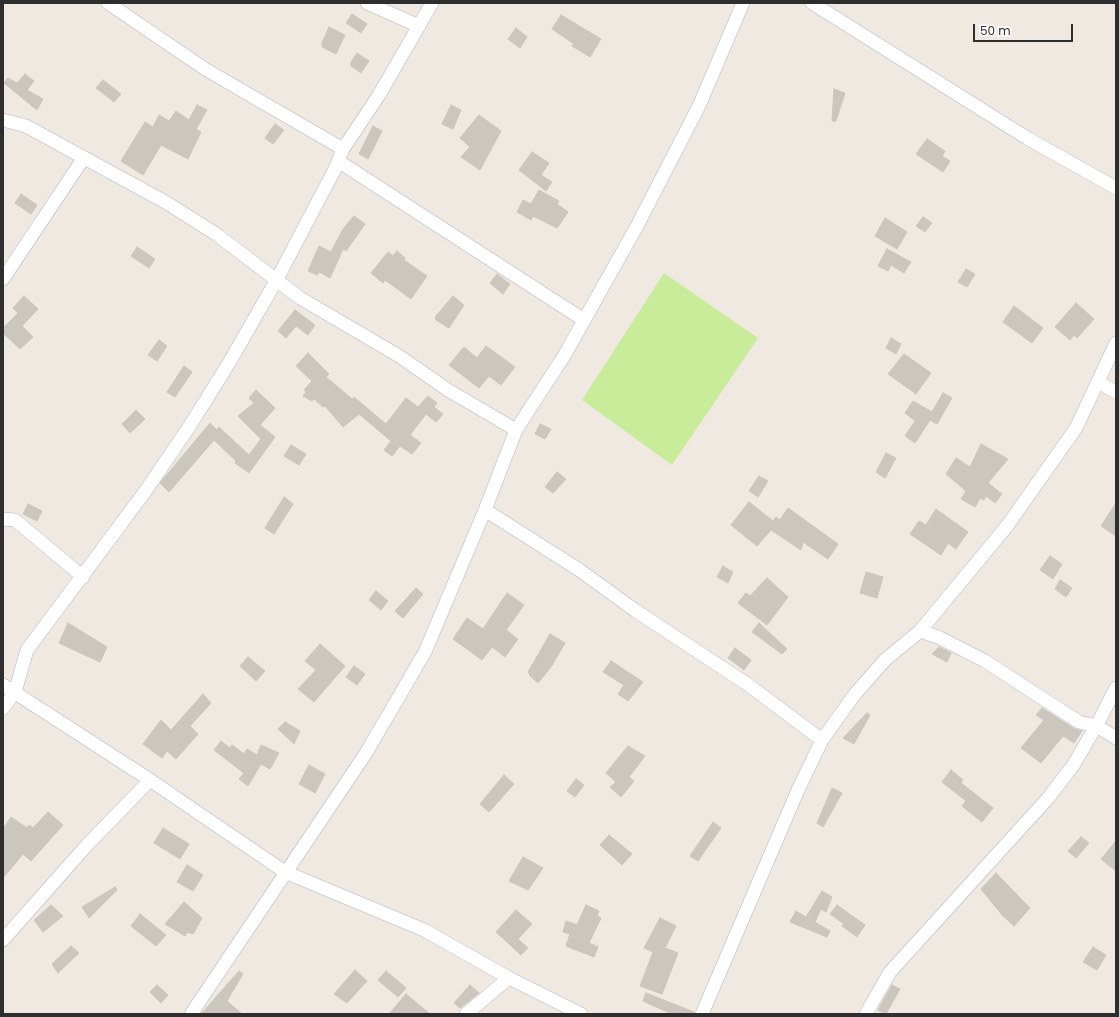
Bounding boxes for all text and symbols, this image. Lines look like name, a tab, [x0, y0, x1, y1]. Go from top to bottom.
scale bar	[975, 16, 1075, 42]
text: 50 m	[980, 22, 1011, 39]

